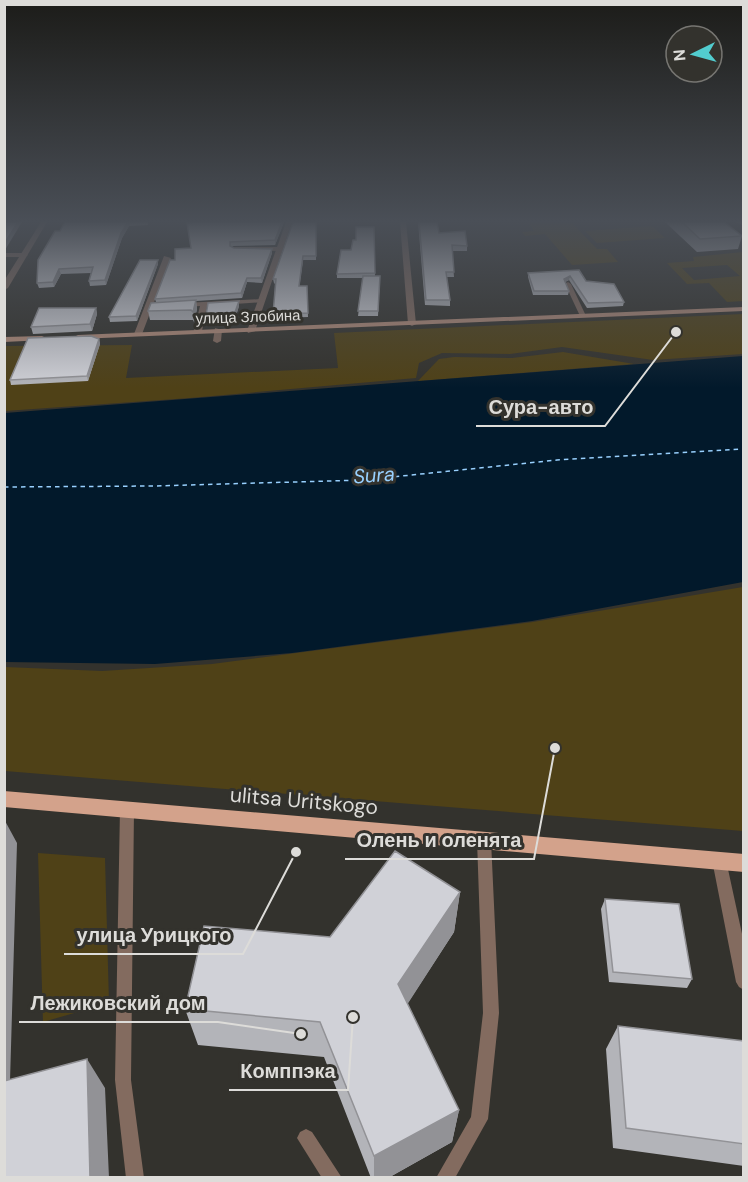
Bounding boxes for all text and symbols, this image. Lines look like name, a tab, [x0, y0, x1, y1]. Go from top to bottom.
north arrow	[664, 24, 724, 84]
text: N	[669, 49, 691, 62]
street label: улица Злобина	[195, 305, 302, 329]
callout: Сура-авто	[476, 388, 605, 426]
text: Сура-авто	[488, 394, 594, 420]
water label: Sura	[352, 461, 396, 489]
street label: ulitsa Uritskogo	[229, 781, 379, 821]
callout: Олень и оленята	[345, 821, 534, 859]
text: Олень и оленята	[357, 827, 522, 853]
callout: улица Урицкого	[64, 916, 243, 954]
text: улица Урицкого	[77, 922, 231, 948]
callout: Лежиковский дом	[19, 984, 218, 1022]
text: Лежиковский дом	[31, 990, 206, 1016]
callout: Комппэка	[229, 1052, 348, 1090]
text: Комппэка	[240, 1058, 337, 1084]

